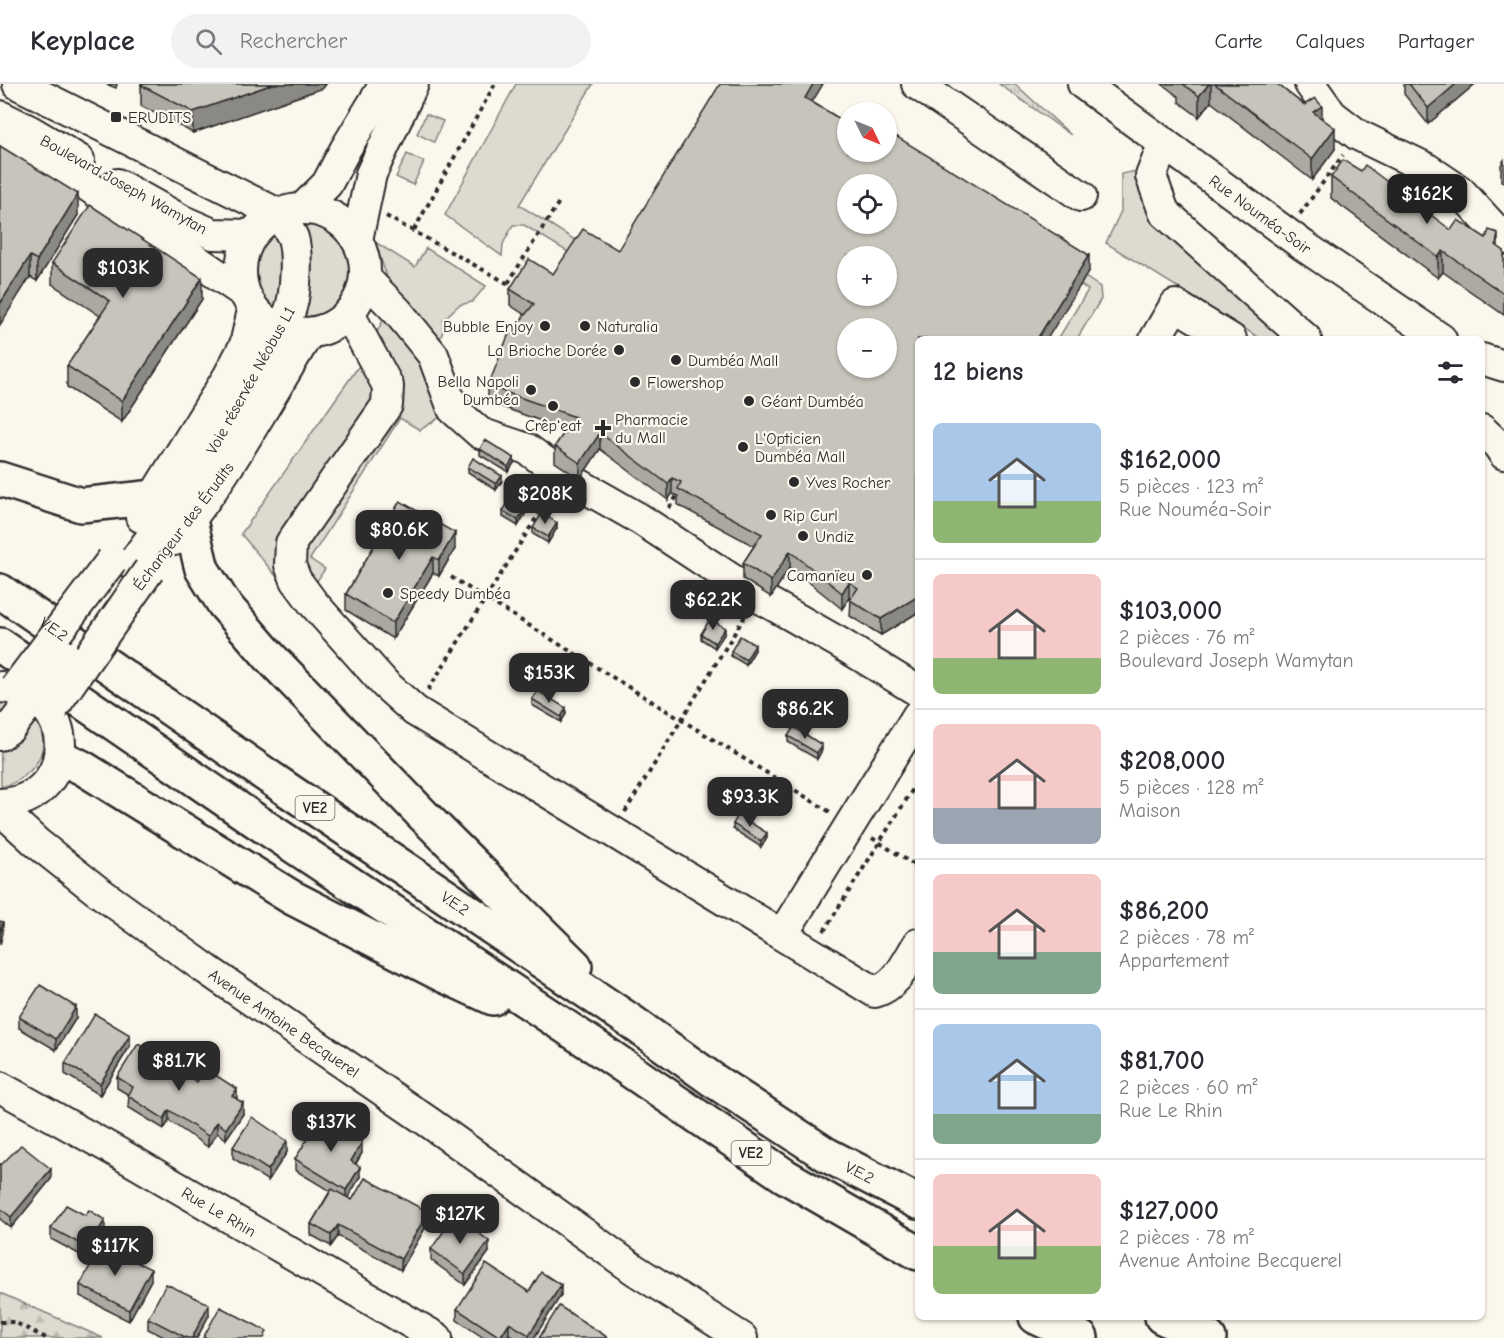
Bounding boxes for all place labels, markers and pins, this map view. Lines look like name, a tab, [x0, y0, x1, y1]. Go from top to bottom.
place label: ERUDITS	[128, 109, 191, 127]
marker: ERUDITS	[109, 110, 123, 124]
pin: $162K	[1385, 174, 1469, 225]
pin: $103K	[81, 248, 165, 299]
place label: Bubble Enjoy	[443, 318, 534, 336]
place label: Naturalia	[597, 318, 658, 336]
marker: Bubble Enjoy	[538, 319, 552, 333]
marker: Naturalia	[578, 319, 592, 333]
place label: La Brioche Dorée	[487, 342, 607, 360]
marker: La Brioche Dorée	[612, 343, 626, 357]
place label: Dumbéa Mall	[688, 352, 778, 370]
marker: Dumbéa Mall	[669, 353, 683, 367]
place label: Bella Napoli Dumbéa	[438, 373, 519, 409]
place label: Flowershop	[647, 374, 724, 392]
marker: Flowershop	[628, 375, 642, 389]
marker: Bella Napoli Dumbéa	[524, 383, 538, 397]
place label: Géant Dumbéa	[761, 393, 864, 411]
marker: Géant Dumbéa	[742, 394, 756, 408]
marker: Crêp'eat	[546, 399, 560, 413]
place label: Pharmacie du Mall	[615, 411, 688, 447]
place label: Crêp'eat	[525, 417, 582, 435]
marker: Pharmacie du Mall	[596, 421, 610, 435]
place label: L'Opticien Dumbéa Mall	[755, 430, 845, 466]
marker: L'Opticien Dumbéa Mall	[736, 440, 750, 454]
pin: $208K	[503, 474, 587, 525]
place label: Yves Rocher	[806, 474, 891, 492]
marker: Yves Rocher	[787, 475, 801, 489]
place label: Rip Curl	[783, 507, 838, 525]
marker: Rip Curl	[764, 508, 778, 522]
pin: $80.6K	[350, 510, 448, 561]
place label: Undiz	[815, 528, 854, 546]
marker: Undiz	[796, 529, 810, 543]
place label: Camanïeu	[787, 567, 855, 585]
marker: Camanïeu	[860, 568, 874, 582]
pin: $62.2K	[664, 580, 762, 631]
place label: Speedy Dumbéa	[400, 585, 511, 603]
marker: Speedy Dumbéa	[381, 586, 395, 600]
pin: $153K	[507, 653, 591, 704]
pin: $86.2K	[756, 689, 854, 740]
pin: $93.3K	[701, 777, 799, 828]
pin: $81.7K	[130, 1041, 228, 1092]
pin: $137K	[289, 1102, 373, 1153]
pin: $127K	[418, 1194, 502, 1245]
pin: $117K	[73, 1226, 157, 1277]

